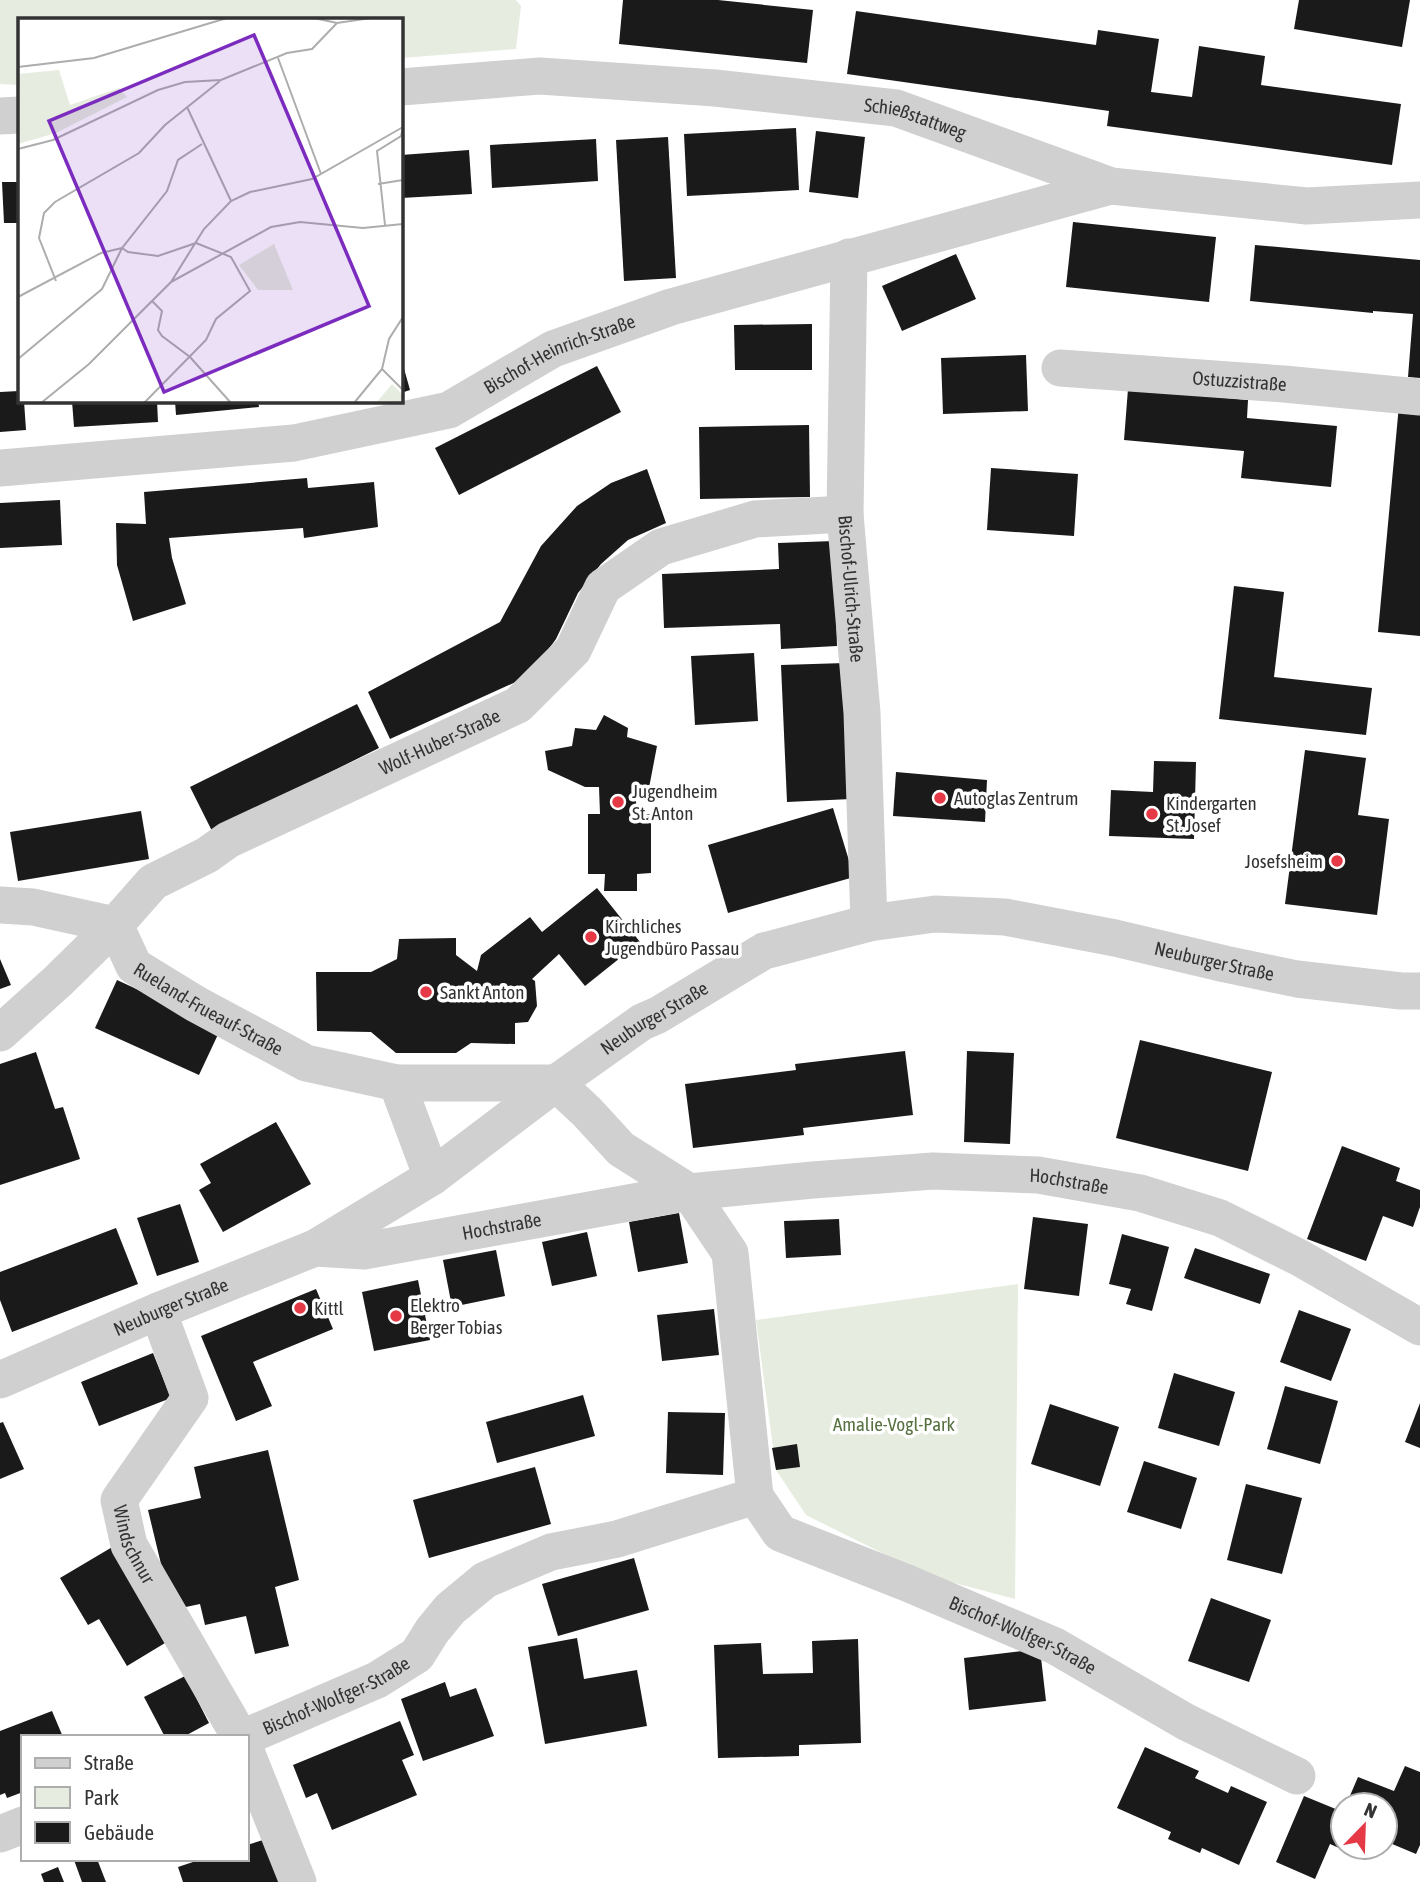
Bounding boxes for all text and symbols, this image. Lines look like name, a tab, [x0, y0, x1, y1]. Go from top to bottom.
inset map	[18, 18, 402, 402]
street label: Schießstattweg	[863, 94, 970, 144]
street label: Bischof-Heinrich-Straße	[480, 310, 638, 398]
street label: Ostuzzistraße	[1192, 366, 1287, 395]
street label: Bischof-Ulrich-Straße	[834, 514, 869, 663]
street label: Wolf-Huber-Straße	[376, 704, 503, 779]
place label: Jugendheim St. Anton	[632, 780, 718, 824]
place label: Autoglas Zentrum	[954, 787, 1078, 809]
marker: Autoglas Zentrum	[932, 790, 948, 806]
place label: Kindergarten St. Josef	[1166, 792, 1257, 836]
marker: Jugendheim St. Anton	[610, 794, 626, 810]
marker: Kindergarten St. Josef	[1144, 806, 1160, 822]
place label: Josefsheim	[1245, 850, 1323, 872]
marker: Josefsheim	[1329, 853, 1345, 869]
place label: Kirchliches Jugendbüro Passau	[605, 915, 739, 959]
marker: Kirchliches Jugendbüro Passau	[583, 929, 599, 945]
street label: Neuburger Straße	[1152, 937, 1276, 985]
street label: Rueland-Frueauf-Straße	[130, 958, 287, 1060]
street label: Neuburger Straße	[596, 977, 712, 1059]
place label: Sankt Anton	[440, 981, 524, 1003]
marker: Sankt Anton	[418, 984, 434, 1000]
street label: Hochstraße	[1029, 1164, 1110, 1198]
street label: Hochstraße	[460, 1208, 543, 1244]
street label: Neuburger Straße	[110, 1273, 231, 1340]
place label: Elektro Berger Tobias	[410, 1294, 503, 1338]
place label: Kittl	[314, 1297, 344, 1319]
marker: Kittl	[292, 1300, 308, 1316]
marker: Elektro Berger Tobias	[388, 1308, 404, 1324]
park label: Amalie-Vogl-Park	[833, 1413, 956, 1435]
street label: Windschnur	[109, 1503, 160, 1588]
street label: Bischof-Wolfger-Straße	[946, 1591, 1100, 1679]
street label: Bischof-Wolfger-Straße	[259, 1652, 413, 1739]
legend	[21, 1735, 248, 1861]
text: Straße	[84, 1750, 134, 1774]
text: Park	[84, 1785, 119, 1809]
north arrow	[1329, 1791, 1399, 1861]
text: N	[1361, 1798, 1380, 1823]
text: Gebäude	[84, 1820, 154, 1844]

